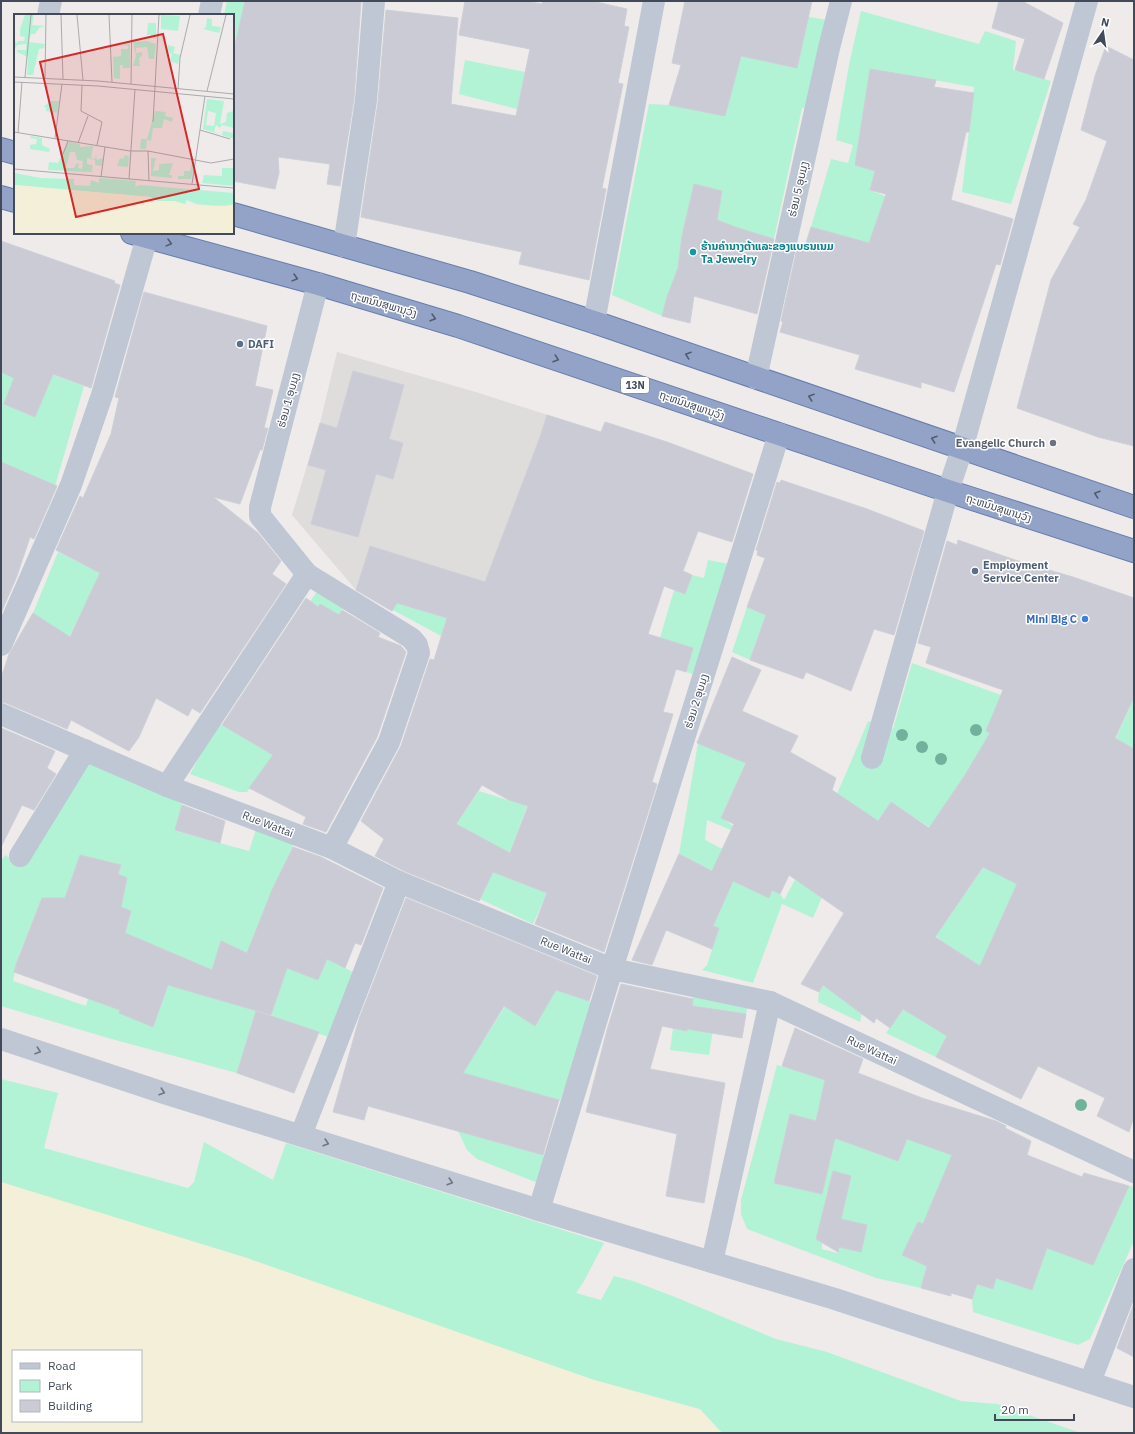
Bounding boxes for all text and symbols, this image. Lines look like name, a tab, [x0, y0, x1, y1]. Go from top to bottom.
north arrow	[1083, 12, 1123, 52]
inset map	[14, 14, 234, 234]
text: N	[1100, 15, 1111, 30]
street label: ຮ່ອມ 5 ອຸບມຸງ	[785, 160, 812, 218]
one-way arrow	[166, 238, 173, 247]
place label: ຮ້ານຄຳນາງຕ້າແລະຂອງແບຣນເນມ Ta Jewelry	[701, 239, 834, 266]
marker: ຮ້ານຄຳນາງຕ້າແລະຂອງແບຣນເນມ Ta Jewelry	[688, 247, 698, 257]
one-way arrow	[291, 273, 298, 282]
street label: ຖະຫນົນສຸພານຸວົງ	[349, 288, 419, 321]
one-way arrow	[429, 313, 436, 322]
place label: DAFI	[248, 337, 274, 351]
marker: DAFI	[235, 339, 245, 349]
one-way arrow	[685, 351, 692, 359]
one-way arrow	[553, 354, 560, 363]
street label: ຮ່ອມ 1 ອຸບມຸງ	[274, 371, 303, 429]
road number: 13N	[621, 377, 649, 393]
street label: ຖະຫນົນສຸພານຸວົງ	[657, 387, 727, 424]
one-way arrow	[808, 393, 815, 402]
one-way arrow	[931, 435, 938, 444]
place label: Evangelic Church	[956, 436, 1045, 450]
marker: Evangelic Church	[1048, 438, 1058, 448]
one-way arrow	[1094, 490, 1101, 499]
street label: ຖະຫນົນສຸພານຸວົງ	[964, 491, 1034, 526]
place label: Employment Service Center	[983, 558, 1059, 585]
marker: Employment Service Center	[970, 566, 980, 576]
place label: Mini Big C	[1026, 612, 1077, 626]
marker: Mini Big C	[1080, 614, 1090, 624]
street label: ຮ່ອມ 2 ອຸບມຸງ	[681, 672, 712, 730]
street label: Rue Wattai	[240, 808, 296, 840]
street label: Rue Wattai	[538, 933, 594, 967]
street label: Rue Wattai	[845, 1032, 899, 1068]
one-way arrow	[34, 1046, 41, 1055]
one-way arrow	[158, 1087, 165, 1095]
one-way arrow	[322, 1138, 329, 1147]
one-way arrow	[446, 1177, 453, 1186]
legend	[12, 1350, 142, 1422]
text: Road	[48, 1358, 76, 1373]
text: Park	[48, 1378, 73, 1393]
scale bar	[995, 1396, 1074, 1422]
text: Building	[48, 1398, 93, 1413]
text: 20 m	[1001, 1402, 1029, 1417]

